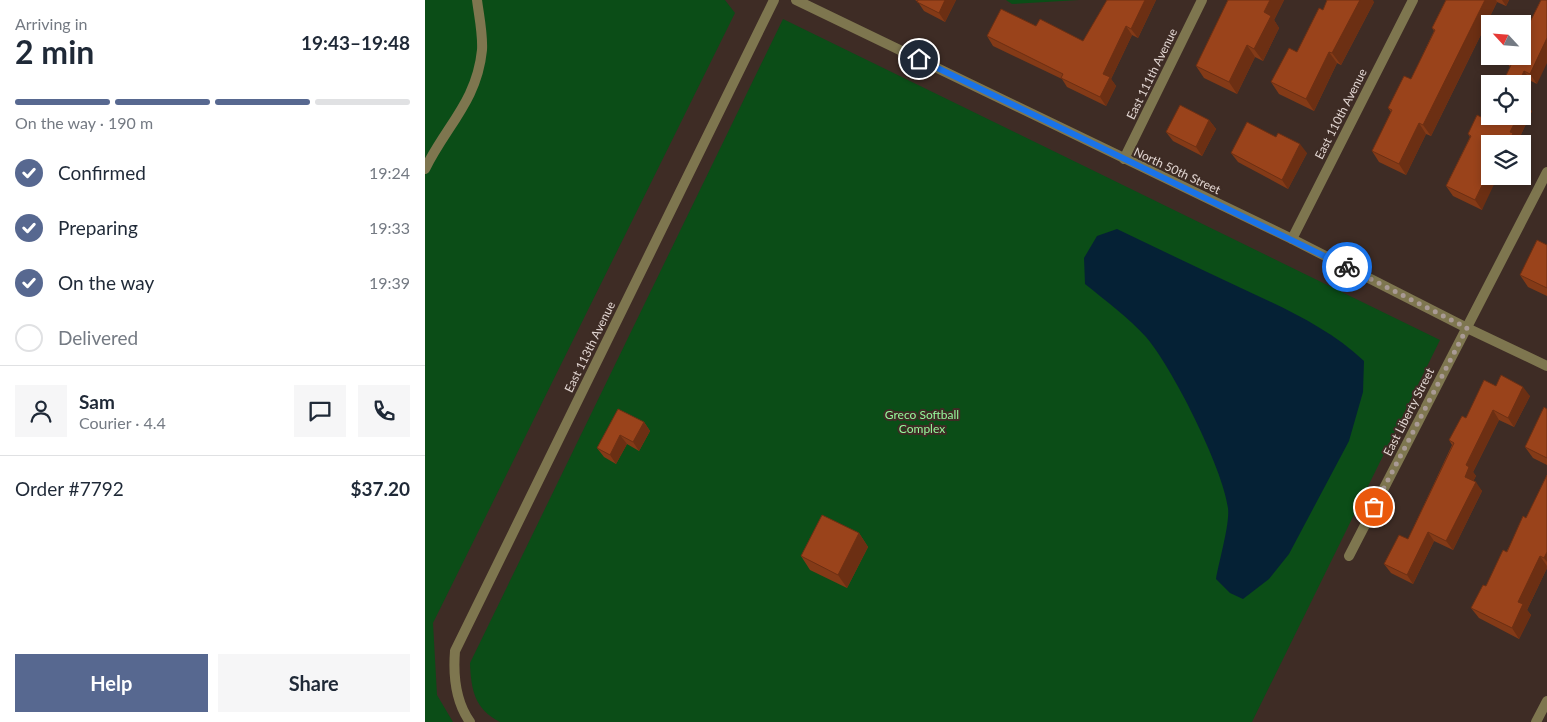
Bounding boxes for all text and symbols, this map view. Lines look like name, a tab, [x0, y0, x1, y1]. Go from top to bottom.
text: Arriving in	[15, 14, 88, 33]
north arrow	[1481, 15, 1531, 65]
map controls	[1481, 15, 1531, 185]
street label: East 111th Avenue	[1123, 26, 1180, 122]
text: 19:43–19:48	[301, 31, 410, 54]
text: 2 min	[15, 32, 94, 71]
pin	[898, 38, 940, 80]
icon: home	[905, 45, 933, 73]
street label: East 110th Avenue	[1311, 66, 1370, 162]
button: locate	[1481, 75, 1531, 125]
text: On the way · 190 m	[15, 113, 153, 132]
button: layers	[1481, 135, 1531, 185]
street label: North 50th Street	[1132, 144, 1224, 197]
icon: check	[15, 159, 43, 187]
text: Confirmed	[58, 161, 146, 184]
text: 19:24	[369, 163, 410, 182]
icon: check	[15, 214, 43, 242]
text: Preparing	[58, 216, 138, 239]
text: 19:33	[369, 218, 410, 237]
courier	[1322, 242, 1372, 292]
icon: bike	[1333, 253, 1361, 281]
icon: check	[15, 269, 43, 297]
text: On the way	[58, 271, 154, 294]
text: 19:39	[369, 273, 410, 292]
street label: East 113th Avenue	[561, 299, 618, 395]
text: Delivered	[58, 326, 138, 349]
street label: East Liberty Street	[1380, 365, 1438, 458]
button: person	[15, 385, 67, 437]
button: chat	[294, 385, 346, 437]
button: phone	[358, 385, 410, 437]
text: Sam	[79, 390, 115, 413]
park label: Greco Softball Complex	[885, 407, 959, 436]
text: Courier · 4.4	[79, 413, 166, 432]
text: Order #7792	[15, 477, 124, 500]
text: $37.20	[350, 477, 410, 500]
pin	[1353, 486, 1395, 528]
icon: bag	[1360, 493, 1388, 521]
button: Help	[15, 654, 208, 712]
button: Share	[218, 654, 410, 712]

